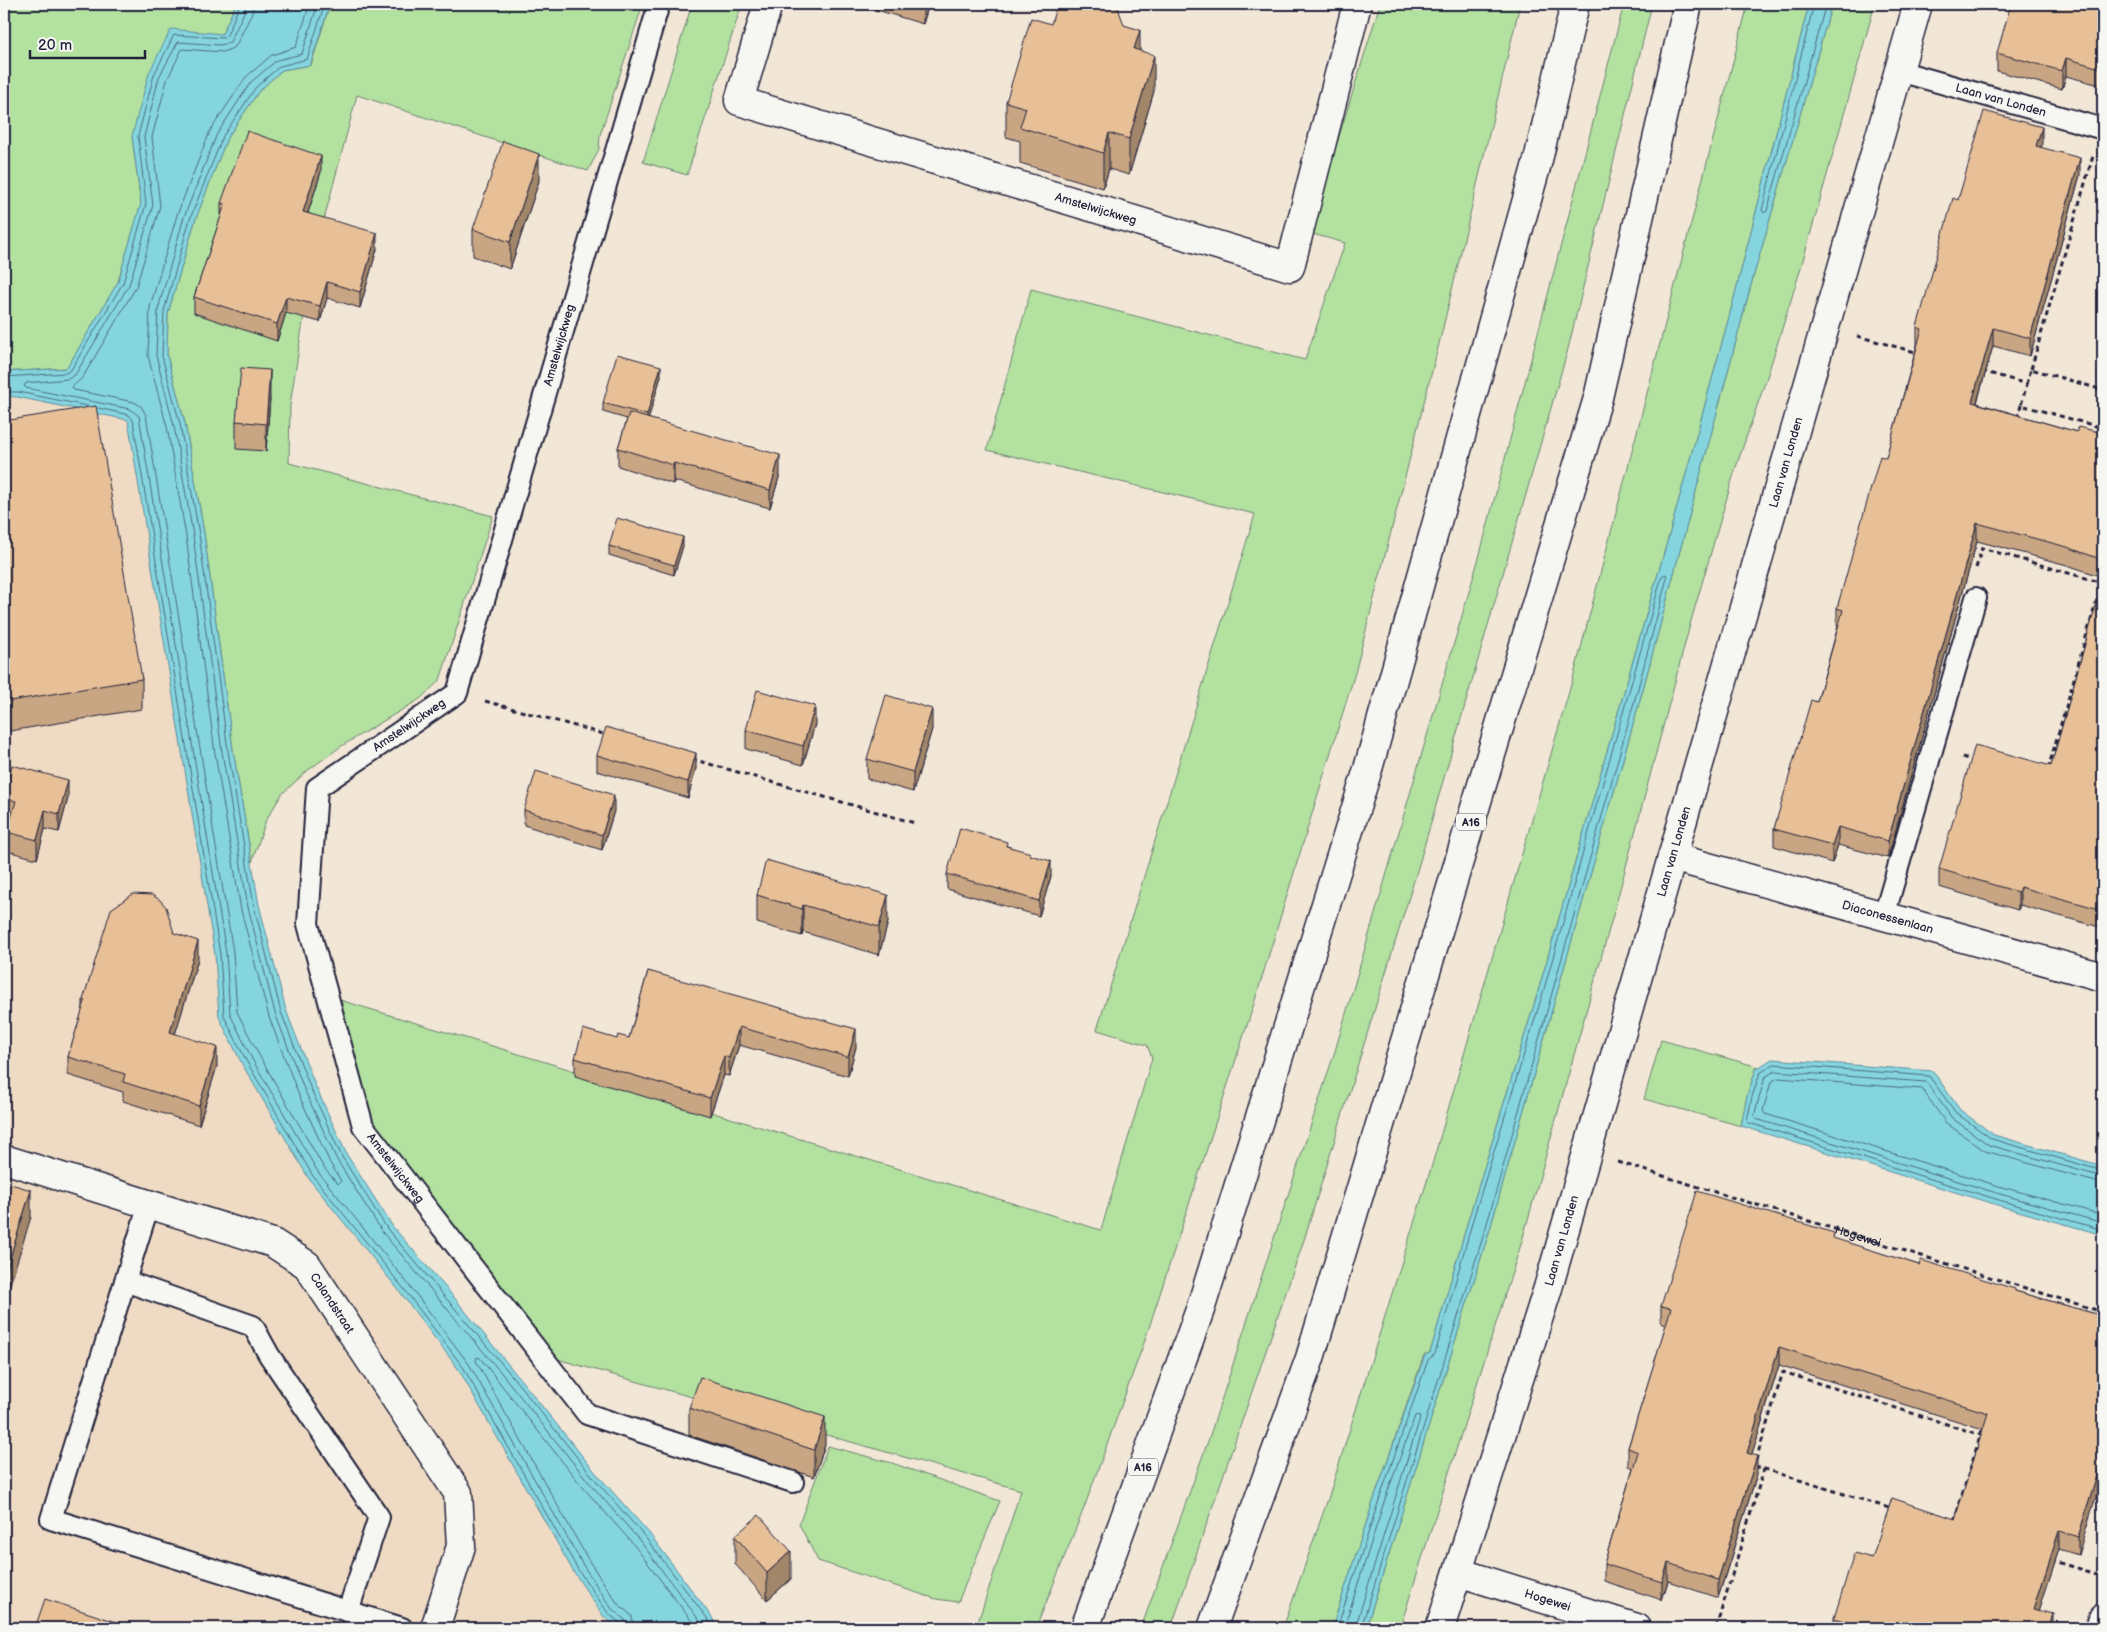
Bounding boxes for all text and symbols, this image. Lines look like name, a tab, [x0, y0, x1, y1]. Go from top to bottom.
scale bar	[30, 28, 145, 60]
text: 20 m	[38, 36, 72, 55]
street label: Laan van Londen	[1954, 80, 2048, 121]
street label: Amstelwijckweg	[1053, 190, 1138, 228]
street label: Amstelwijckweg	[541, 302, 578, 388]
street label: Laan van Londen	[1766, 415, 1807, 510]
street label: Amstelwijckweg	[370, 696, 448, 755]
street label: Laan van Londen	[1654, 804, 1694, 899]
road number: A16	[1456, 814, 1486, 830]
street label: Diaconessenlaan	[1840, 898, 1935, 937]
street label: Amstelwijckweg	[363, 1130, 427, 1206]
street label: Laan van Londen	[1542, 1194, 1582, 1288]
street label: Hogewei	[1833, 1222, 1883, 1251]
street label: Calandstraat	[306, 1270, 357, 1337]
road number: A16	[1128, 1458, 1158, 1475]
street label: Hogewei	[1523, 1586, 1573, 1615]

